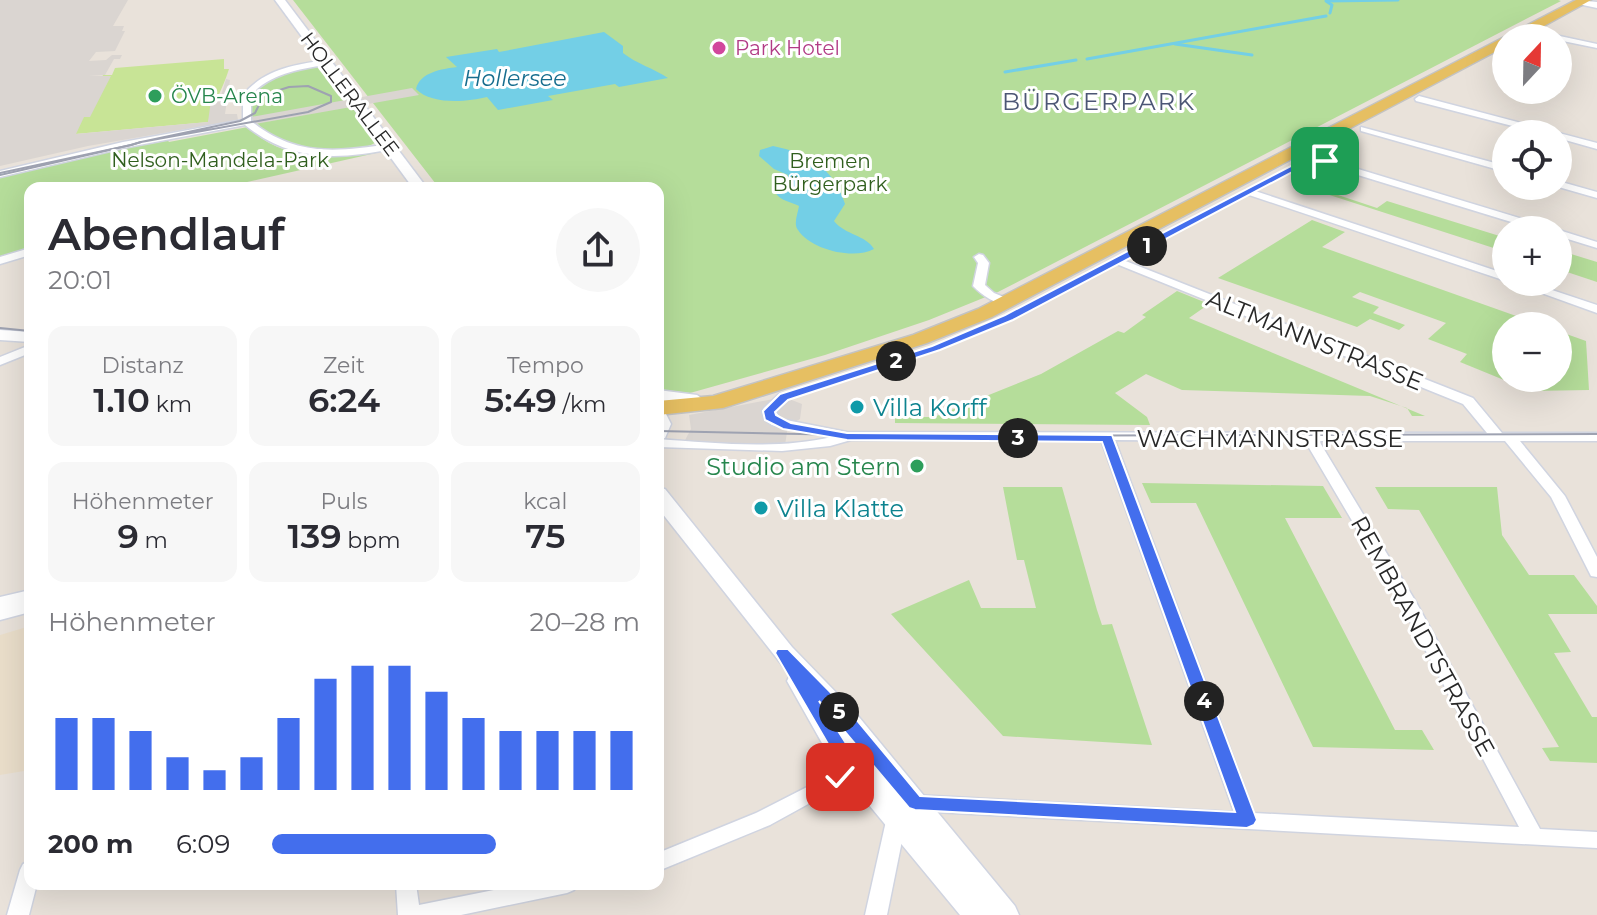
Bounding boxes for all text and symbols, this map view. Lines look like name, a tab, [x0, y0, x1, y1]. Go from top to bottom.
north arrow	[1492, 24, 1572, 104]
map controls	[1492, 24, 1572, 392]
street label: HOLLERALLEE	[296, 27, 404, 161]
place label: Park Hotel	[735, 36, 840, 60]
marker: Park Hotel	[710, 39, 728, 57]
water label: Hollersee	[464, 65, 566, 92]
place label: ÖVB-Arena	[171, 84, 283, 108]
marker: ÖVB-Arena	[146, 87, 164, 105]
district label: BÜRGERPARK	[1002, 87, 1196, 116]
button: locate	[1492, 120, 1572, 200]
pin	[1291, 127, 1359, 195]
icon: arrive	[1303, 139, 1347, 183]
park label: Nelson-Mandela-Park	[111, 148, 329, 172]
park label: Bremen Bürgerpark	[772, 149, 888, 196]
text: Abendlauf	[48, 207, 285, 261]
button: share	[556, 208, 640, 292]
button: +	[1492, 216, 1572, 296]
pin: 1	[1127, 226, 1167, 266]
text: 1	[1143, 232, 1151, 259]
text: 20:01	[48, 264, 112, 296]
street label: ALTMANNSTRASSE	[1203, 283, 1427, 397]
button: −	[1492, 312, 1572, 392]
pin: 2	[876, 341, 916, 381]
text: 2	[890, 347, 902, 374]
text: Distanz	[101, 352, 184, 379]
text: Zeit	[323, 352, 365, 379]
text: Tempo	[507, 352, 584, 379]
text: 1.10	[93, 379, 150, 421]
text: 6:24	[308, 379, 380, 421]
text: 5:49	[484, 379, 557, 421]
text: km	[150, 391, 192, 418]
text: /km	[557, 391, 606, 418]
place label: Villa Korff	[873, 393, 987, 422]
marker: Villa Korff	[848, 398, 866, 416]
pin: 3	[998, 418, 1038, 458]
text: 3	[1011, 424, 1025, 451]
street label: WACHMANNSTRASSE	[1137, 424, 1403, 453]
place label: Studio am Stern	[706, 452, 901, 481]
marker: Studio am Stern	[908, 457, 926, 475]
text: Höhenmeter	[72, 488, 214, 515]
text: Puls	[320, 488, 368, 515]
text: kcal	[523, 488, 567, 515]
place label: Villa Klatte	[777, 494, 904, 523]
marker: Villa Klatte	[752, 499, 770, 517]
street label: REMBRANDTSTRASSE	[1345, 511, 1501, 761]
text: 9	[117, 515, 139, 557]
text: 139	[287, 515, 342, 557]
text: 75	[525, 515, 565, 557]
text: m	[139, 527, 168, 554]
text: bpm	[342, 527, 401, 554]
text: Höhenmeter	[48, 606, 216, 638]
text: 20–28 m	[529, 606, 640, 638]
pin: 4	[1184, 681, 1224, 721]
text: 4	[1196, 687, 1212, 714]
pin: 5	[819, 692, 859, 732]
text: 5	[832, 698, 846, 725]
pin	[806, 743, 874, 811]
icon: check	[818, 755, 862, 799]
text: 200 m	[48, 828, 133, 860]
text: 6:09	[176, 828, 230, 860]

